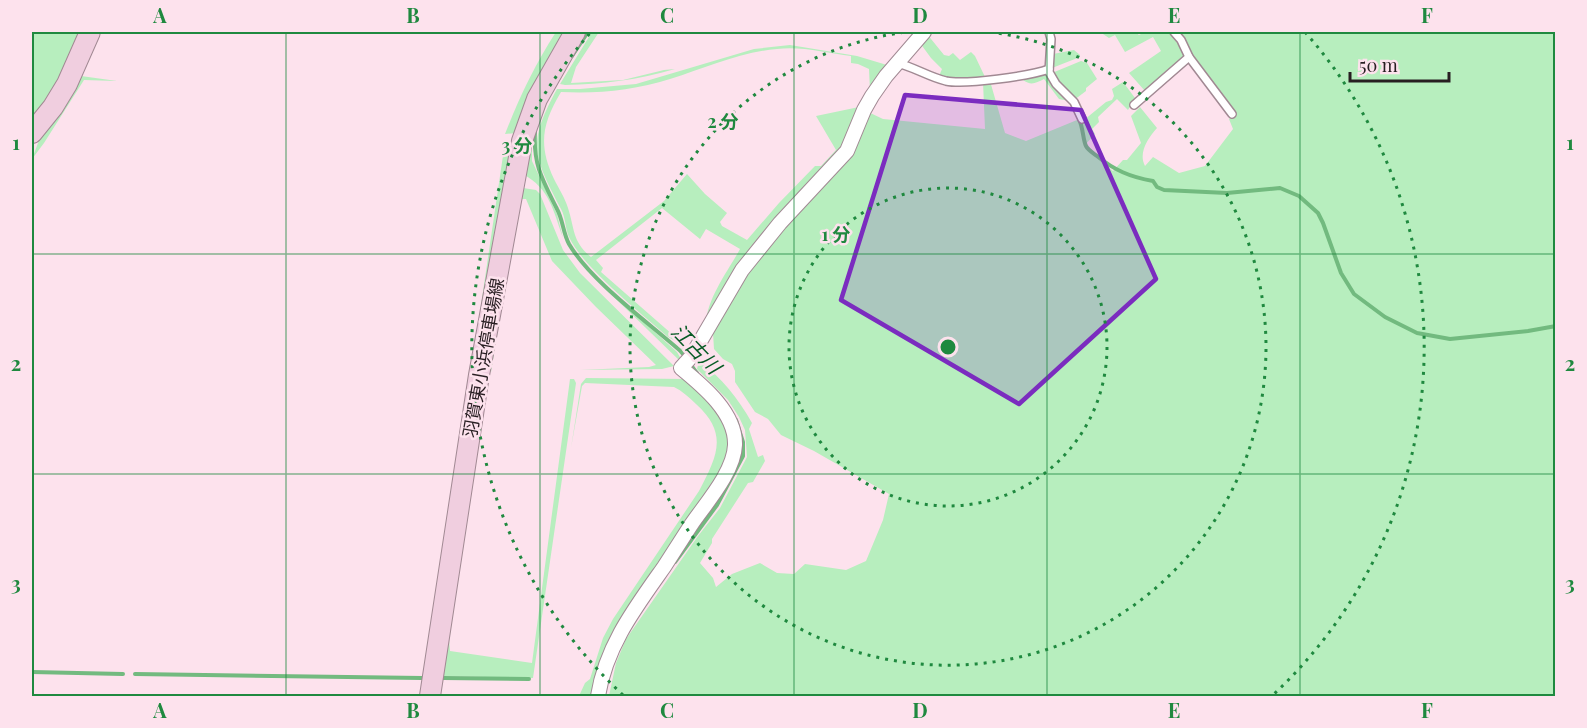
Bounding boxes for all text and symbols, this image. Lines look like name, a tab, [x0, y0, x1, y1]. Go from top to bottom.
text: A	[152, 1, 167, 28]
text: B	[406, 1, 420, 28]
text: C	[660, 1, 674, 28]
text: D	[912, 1, 928, 28]
text: E	[1168, 1, 1180, 28]
text: F	[1421, 1, 1433, 28]
scale bar	[1350, 45, 1449, 83]
text: 50 m	[1359, 53, 1398, 77]
text: 2 分	[707, 109, 739, 133]
text: 1	[12, 128, 20, 155]
text: 1	[1566, 128, 1574, 155]
text: 3 分	[502, 133, 532, 157]
text: 1 分	[821, 222, 851, 246]
street label: 羽賀東小浜停車場線	[457, 276, 509, 440]
water label: 江古川	[667, 317, 729, 380]
centre of rings	[938, 337, 958, 357]
text: 2	[11, 349, 21, 376]
text: 2	[1565, 349, 1575, 376]
text: 3	[11, 569, 21, 596]
text: 3	[1565, 569, 1575, 596]
text: A	[152, 696, 167, 723]
text: B	[406, 696, 420, 723]
text: C	[660, 696, 674, 723]
text: D	[912, 696, 928, 723]
text: E	[1168, 696, 1180, 723]
text: F	[1421, 696, 1433, 723]

